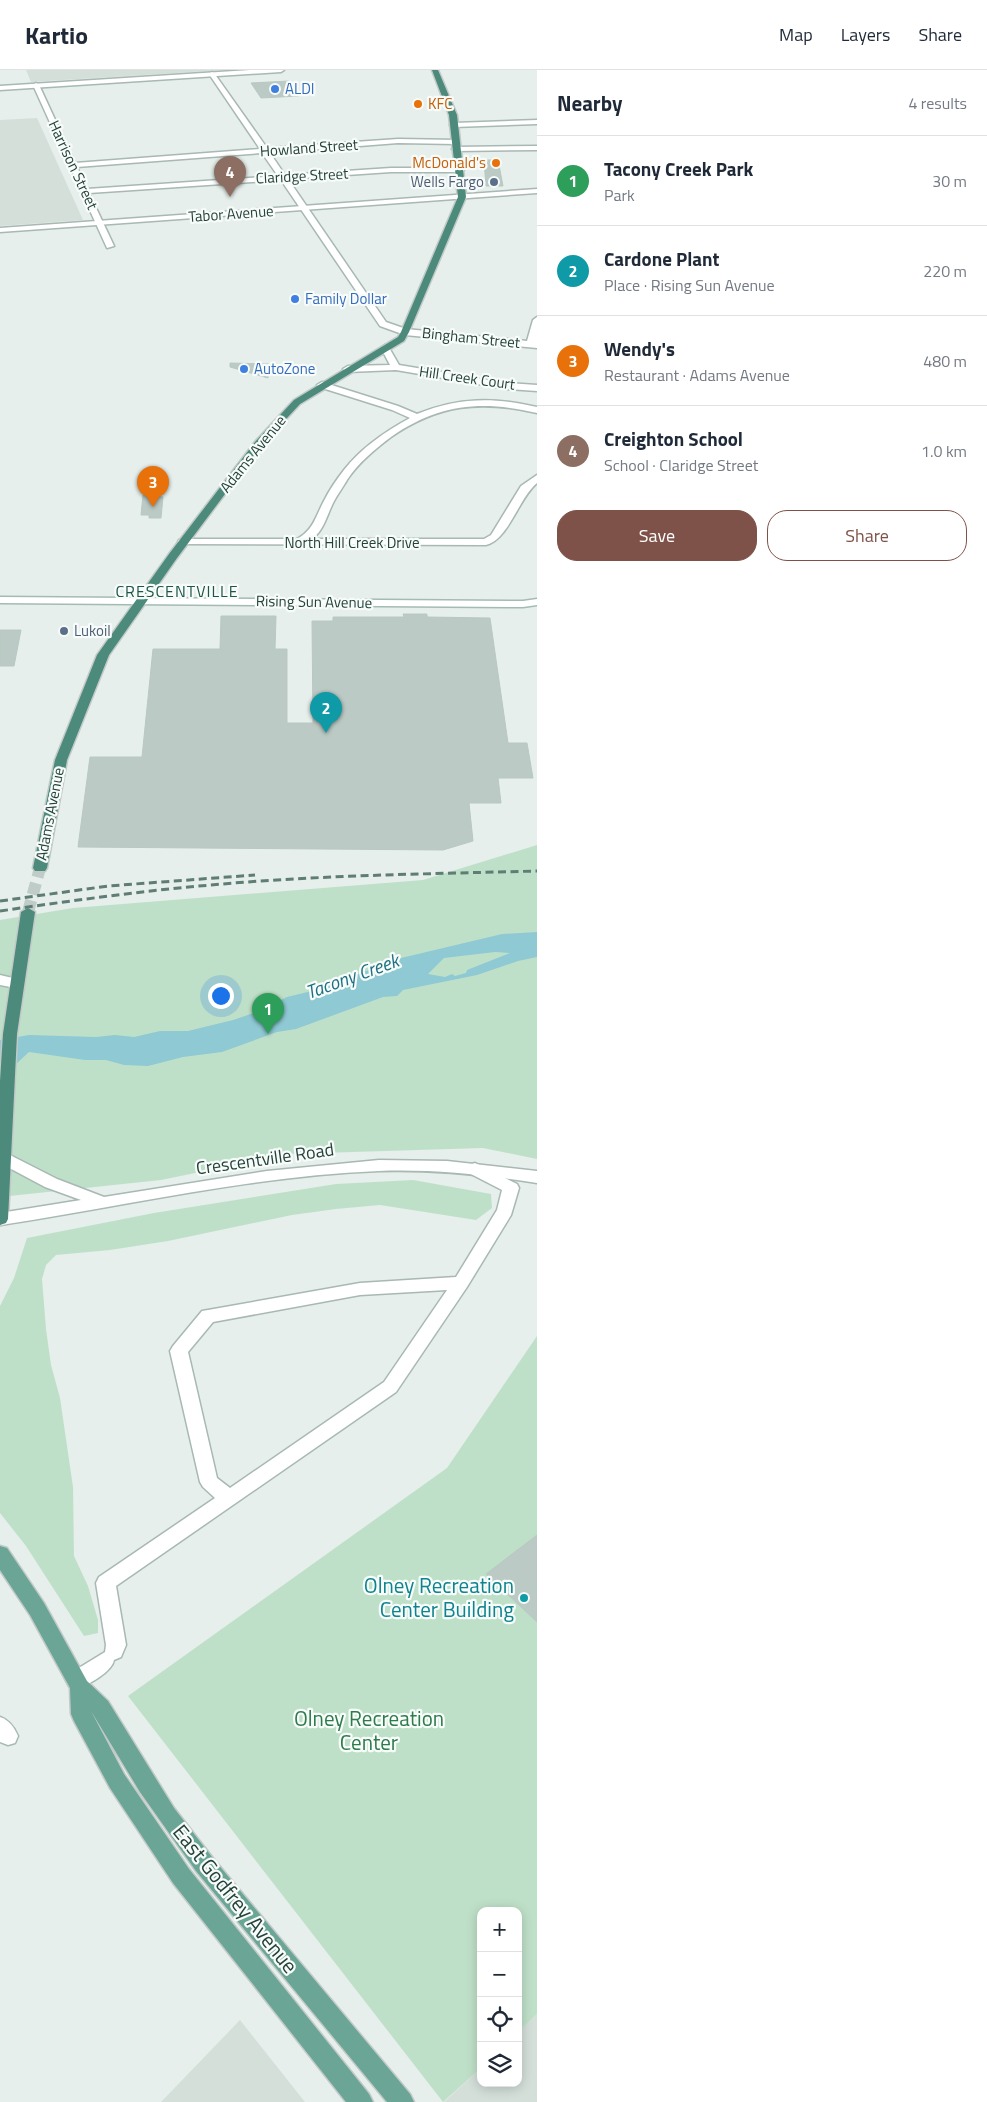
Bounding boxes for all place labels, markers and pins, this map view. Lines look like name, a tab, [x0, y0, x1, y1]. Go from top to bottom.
place label: ALDI	[285, 77, 315, 100]
marker: ALDI	[269, 83, 281, 95]
place label: KFC	[428, 92, 452, 115]
marker: KFC	[412, 98, 424, 110]
place label: McDonald's	[412, 151, 486, 174]
pin: 4	[214, 156, 246, 197]
marker: McDonald's	[490, 157, 502, 169]
place label: Wells Fargo	[411, 170, 484, 193]
marker: Wells Fargo	[488, 176, 500, 188]
place label: Family Dollar	[305, 287, 387, 310]
marker: Family Dollar	[289, 293, 301, 305]
place label: AutoZone	[254, 357, 315, 380]
marker: AutoZone	[238, 363, 250, 375]
pin: 3	[137, 466, 169, 507]
place label: Lukoil	[74, 619, 111, 642]
marker: Lukoil	[58, 625, 70, 637]
pin: 2	[310, 692, 342, 733]
pin: 1	[252, 993, 284, 1034]
place label: Olney Recreation Center Building	[364, 1569, 514, 1625]
marker: Olney Recreation Center Building	[518, 1592, 530, 1604]

